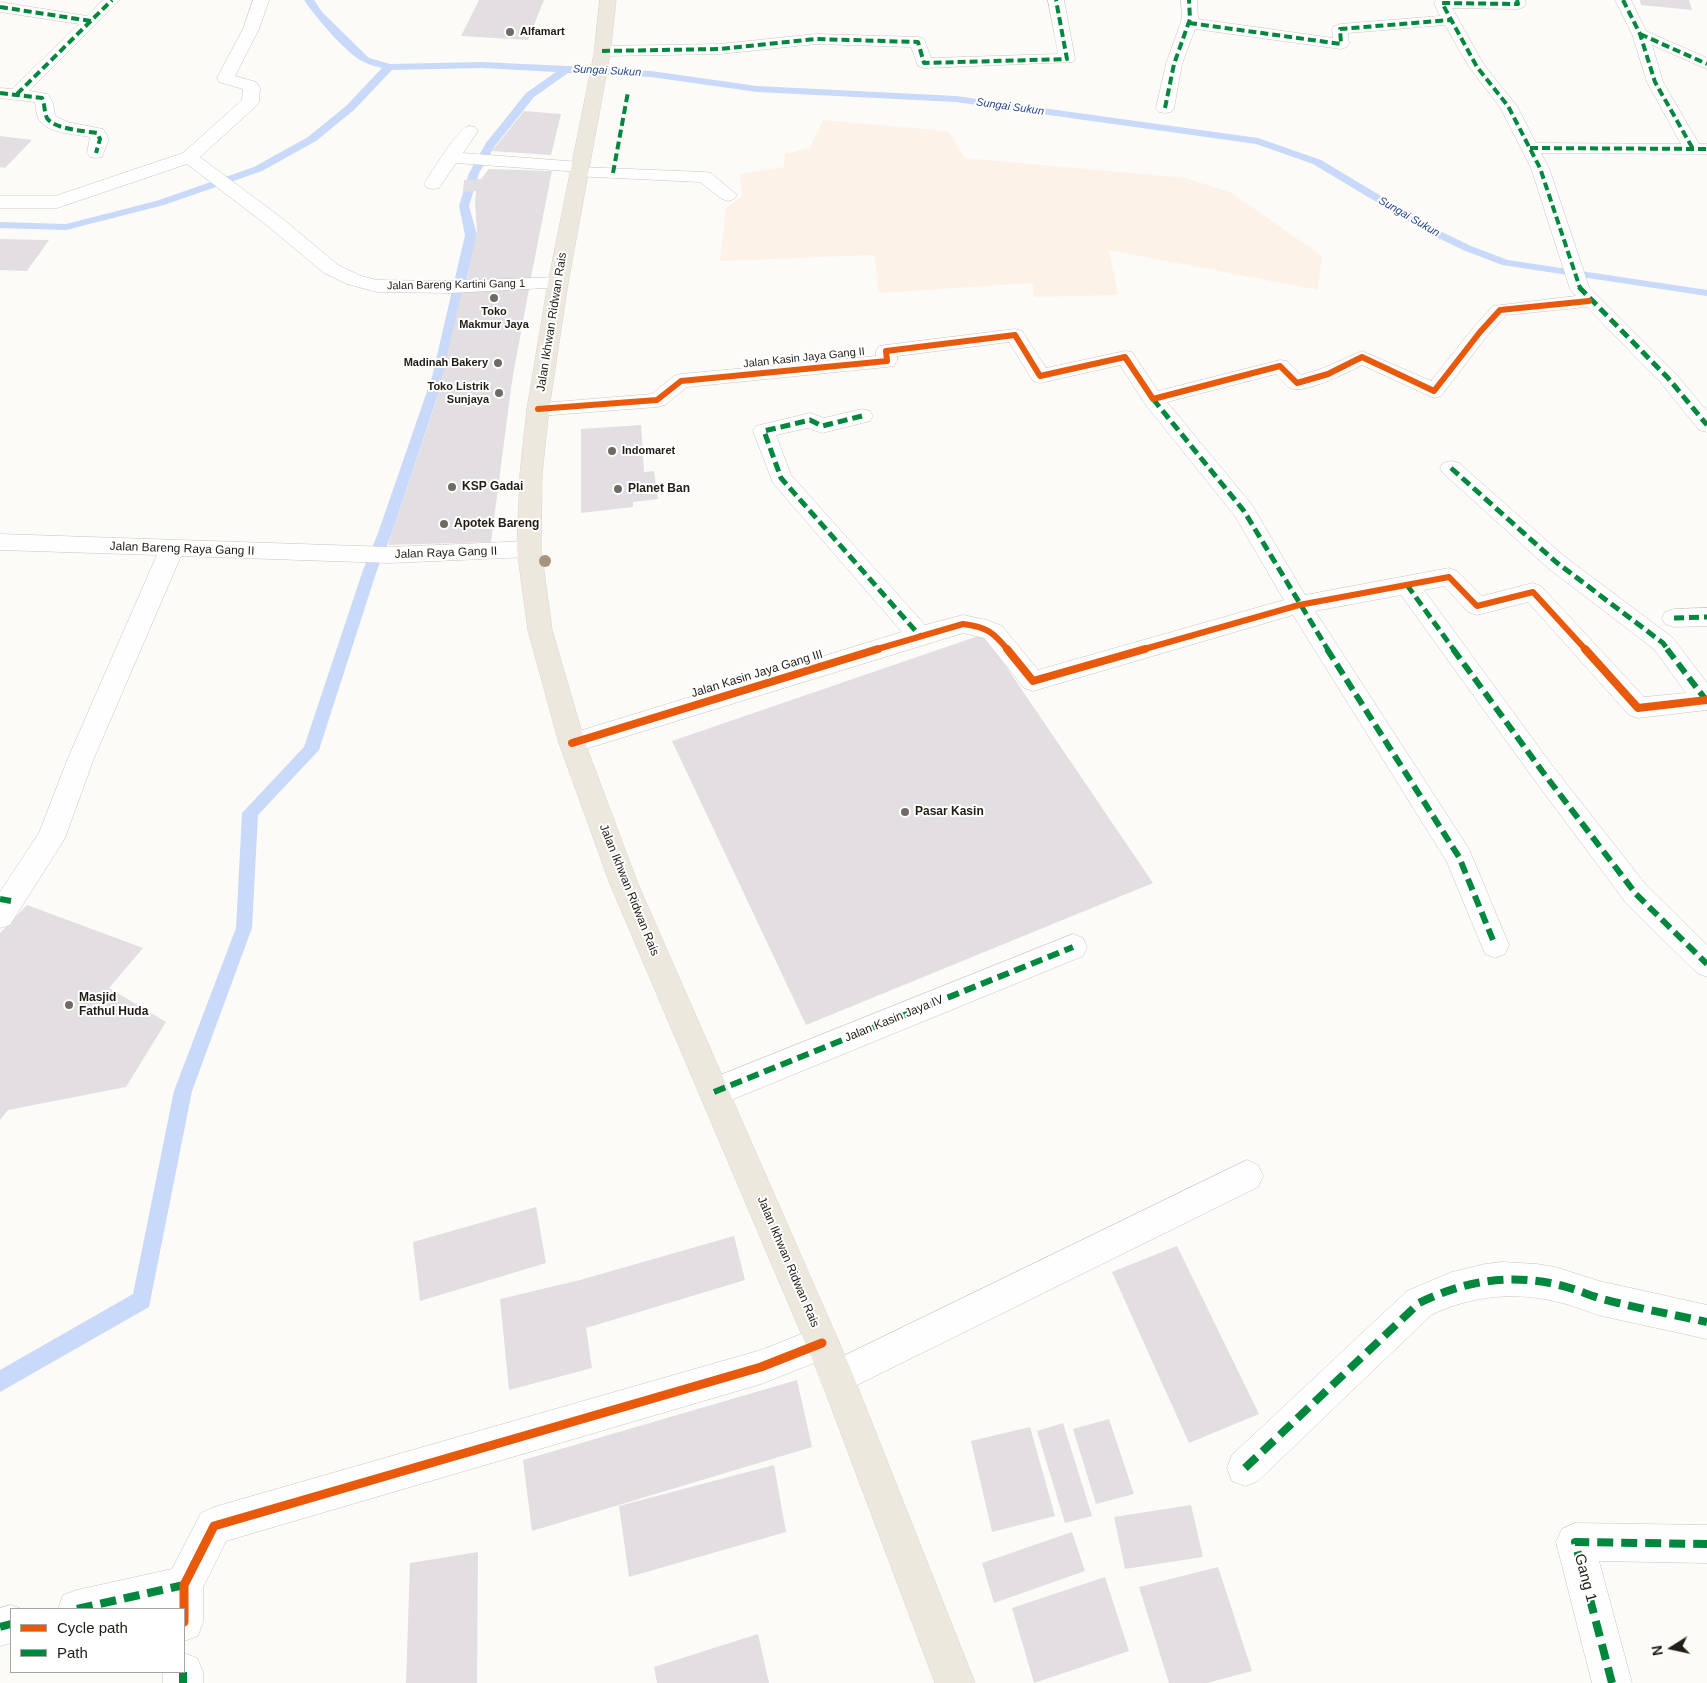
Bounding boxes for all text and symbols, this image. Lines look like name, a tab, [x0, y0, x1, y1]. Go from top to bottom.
place label: Alfamart	[520, 25, 565, 39]
marker: Alfamart	[504, 26, 516, 38]
water label: Sungai Sukun	[572, 63, 642, 79]
water label: Sungai Sukun	[975, 96, 1045, 118]
water label: Sungai Sukun	[1376, 194, 1442, 240]
street label: Jalan Ikhwan Ridwan Rais	[534, 251, 570, 393]
street label: Jalan Bareng Kartini Gang 1	[387, 277, 525, 293]
marker: Toko Makmur Jaya	[488, 292, 500, 304]
place label: Toko Makmur Jaya	[459, 305, 529, 331]
street label: Jalan Kasin Jaya Gang II	[742, 345, 866, 371]
place label: Madinah Bakery	[404, 356, 488, 370]
marker: Madinah Bakery	[492, 357, 504, 369]
place label: Toko Listrik Sunjaya	[427, 380, 489, 406]
marker: Toko Listrik Sunjaya	[493, 387, 505, 399]
place label: Indomaret	[622, 444, 675, 458]
marker: Indomaret	[606, 445, 618, 457]
place label: KSP Gadai	[462, 480, 523, 494]
marker: KSP Gadai	[446, 481, 458, 493]
place label: Planet Ban	[628, 482, 690, 496]
marker: Planet Ban	[612, 483, 624, 495]
place label: Apotek Bareng	[454, 517, 539, 531]
marker: Apotek Bareng	[438, 518, 450, 530]
street label: Jalan Bareng Raya Gang II	[109, 539, 255, 559]
street label: Jalan Raya Gang II	[394, 544, 498, 562]
street label: Jalan Kasin Jaya Gang III	[690, 647, 824, 701]
place label: Pasar Kasin	[915, 805, 984, 819]
marker: Pasar Kasin	[899, 806, 911, 818]
street label: Jalan Ikhwan Ridwan Rais	[596, 822, 662, 958]
place label: Masjid Fathul Huda	[79, 991, 148, 1019]
street label: Jalan Kasin Jaya IV	[842, 993, 946, 1045]
marker: Masjid Fathul Huda	[63, 999, 75, 1011]
street label: Jalan Ikhwan Ridwan Rais	[754, 1194, 822, 1330]
street label: Gang 1	[1570, 1552, 1600, 1604]
legend	[10, 1608, 185, 1673]
text: Cycle path	[57, 1619, 128, 1636]
north arrow	[1647, 1623, 1697, 1673]
text: Path	[57, 1644, 88, 1661]
text: N	[1648, 1644, 1666, 1657]

